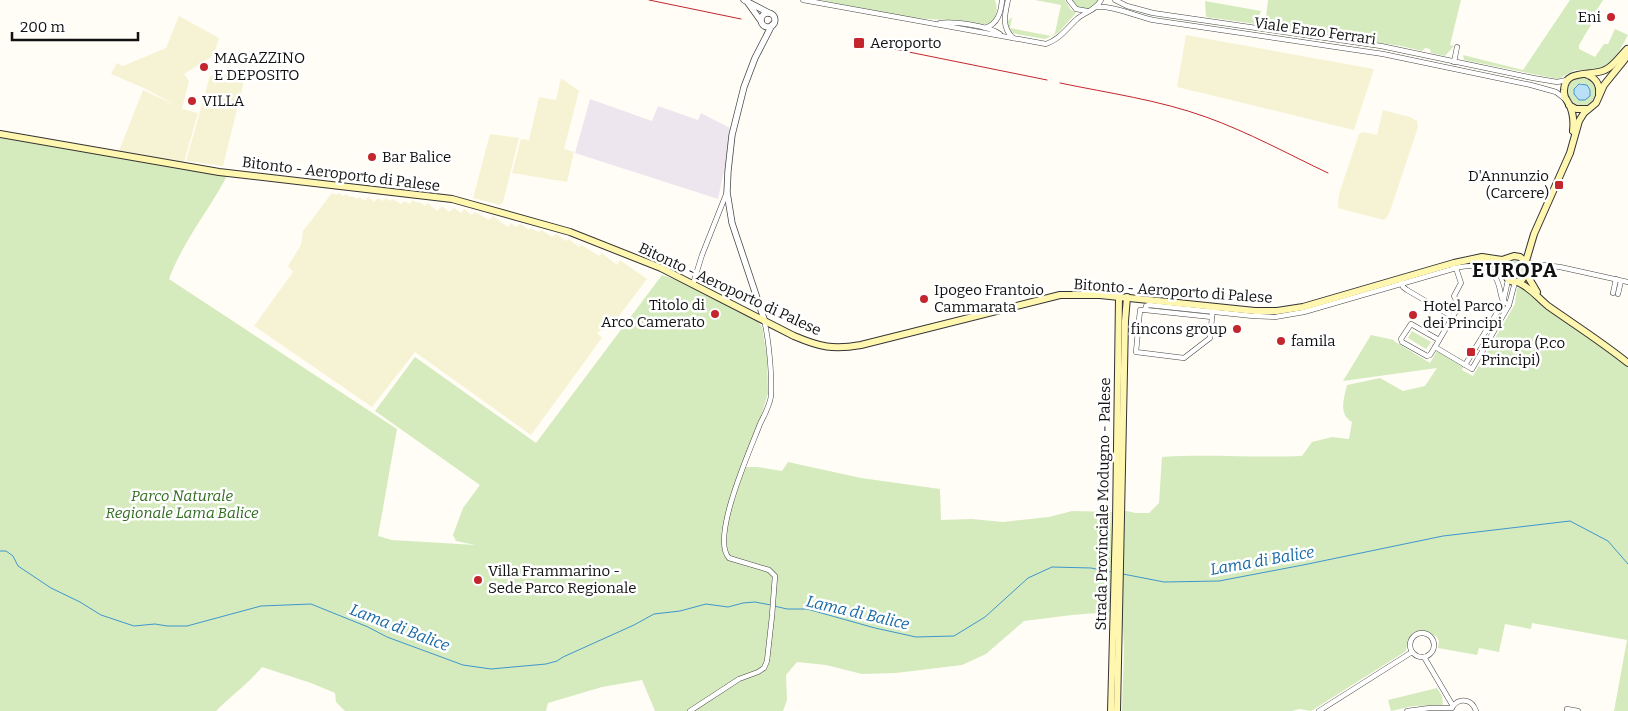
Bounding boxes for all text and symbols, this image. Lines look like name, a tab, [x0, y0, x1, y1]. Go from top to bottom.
place label: Eni	[1578, 8, 1602, 26]
scale bar	[12, 10, 139, 42]
marker: Eni	[1605, 11, 1617, 23]
street label: Viale Enzo Ferrari	[1253, 14, 1378, 49]
text: 200 m	[20, 18, 65, 36]
place label: Aeroporto	[870, 34, 942, 52]
marker: Aeroporto	[852, 36, 866, 50]
place label: MAGAZZINO E DEPOSITO	[214, 49, 305, 84]
marker: MAGAZZINO E DEPOSITO	[198, 61, 210, 73]
place label: VILLA	[202, 92, 245, 110]
marker: VILLA	[186, 95, 198, 107]
place label: Bar Balice	[382, 148, 451, 166]
marker: Bar Balice	[366, 151, 378, 163]
street label: Bitonto - Aeroporto di Palese	[241, 153, 441, 195]
place label: D'Annunzio (Carcere)	[1468, 167, 1549, 202]
marker: D'Annunzio (Carcere)	[1553, 179, 1565, 191]
street label: Bitonto - Aeroporto di Palese	[636, 239, 824, 339]
district label: EUROPA	[1472, 258, 1558, 282]
street label: Bitonto - Aeroporto di Palese	[1073, 275, 1273, 307]
place label: Ipogeo Frantoio Cammarata	[934, 281, 1044, 316]
marker: Ipogeo Frantoio Cammarata	[918, 293, 930, 305]
place label: Titolo di Arco Camerato	[601, 296, 706, 331]
place label: Hotel Parco dei Principi	[1423, 297, 1503, 332]
marker: Titolo di Arco Camerato	[709, 308, 721, 320]
marker: Hotel Parco dei Principi	[1407, 309, 1419, 321]
place label: fincons group	[1131, 320, 1227, 338]
marker: fincons group	[1231, 323, 1243, 335]
place label: famila	[1291, 332, 1335, 350]
place label: Europa (P.co Principi)	[1481, 334, 1565, 369]
marker: famila	[1275, 335, 1287, 347]
marker: Europa (P.co Principi)	[1465, 346, 1477, 358]
street label: Strada Provinciale Modugno - Palese	[1092, 377, 1114, 631]
park label: Parco Naturale Regionale Lama Balice	[105, 487, 259, 522]
water label: Lama di Balice	[1209, 542, 1316, 579]
place label: Villa Frammarino - Sede Parco Regionale	[488, 562, 636, 597]
marker: Villa Frammarino - Sede Parco Regionale	[472, 574, 484, 586]
water label: Lama di Balice	[804, 591, 911, 634]
water label: Lama di Balice	[347, 600, 452, 655]

